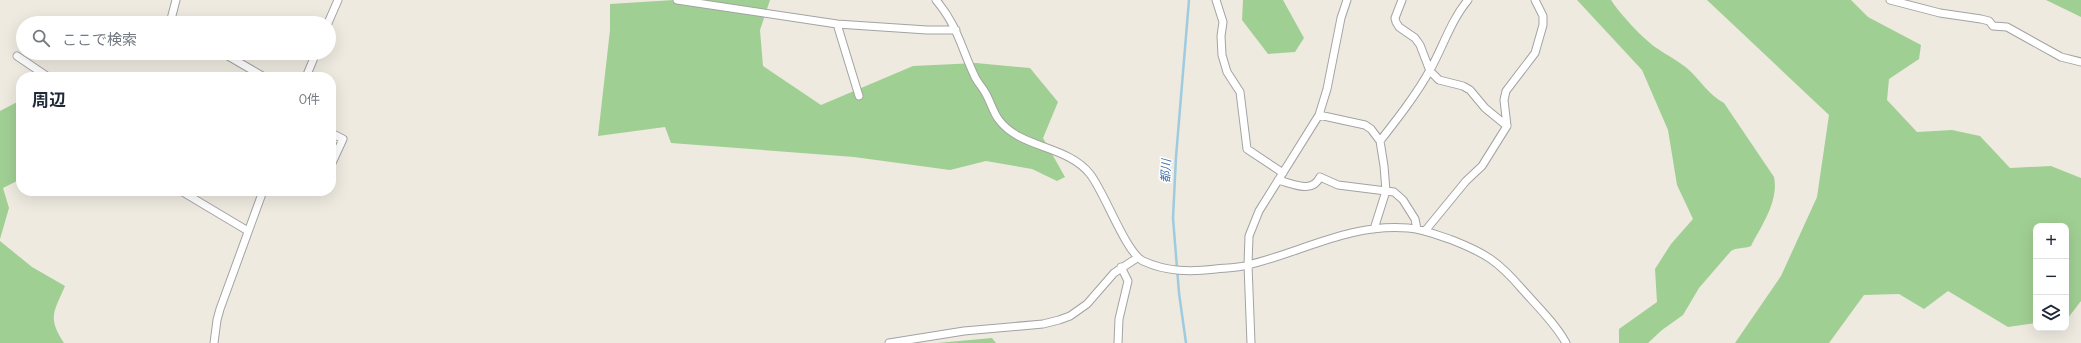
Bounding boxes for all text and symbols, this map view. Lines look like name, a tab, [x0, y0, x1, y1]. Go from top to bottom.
search box	[16, 16, 336, 60]
icon: search	[30, 27, 52, 49]
text: ここで検索	[62, 31, 137, 49]
text: 周辺	[32, 90, 66, 110]
text: 0件	[299, 92, 320, 107]
water label: 都川	[1159, 157, 1173, 183]
map controls	[2033, 223, 2069, 331]
button: +	[2033, 223, 2069, 259]
button: −	[2033, 259, 2069, 295]
button: layers	[2033, 295, 2069, 331]

